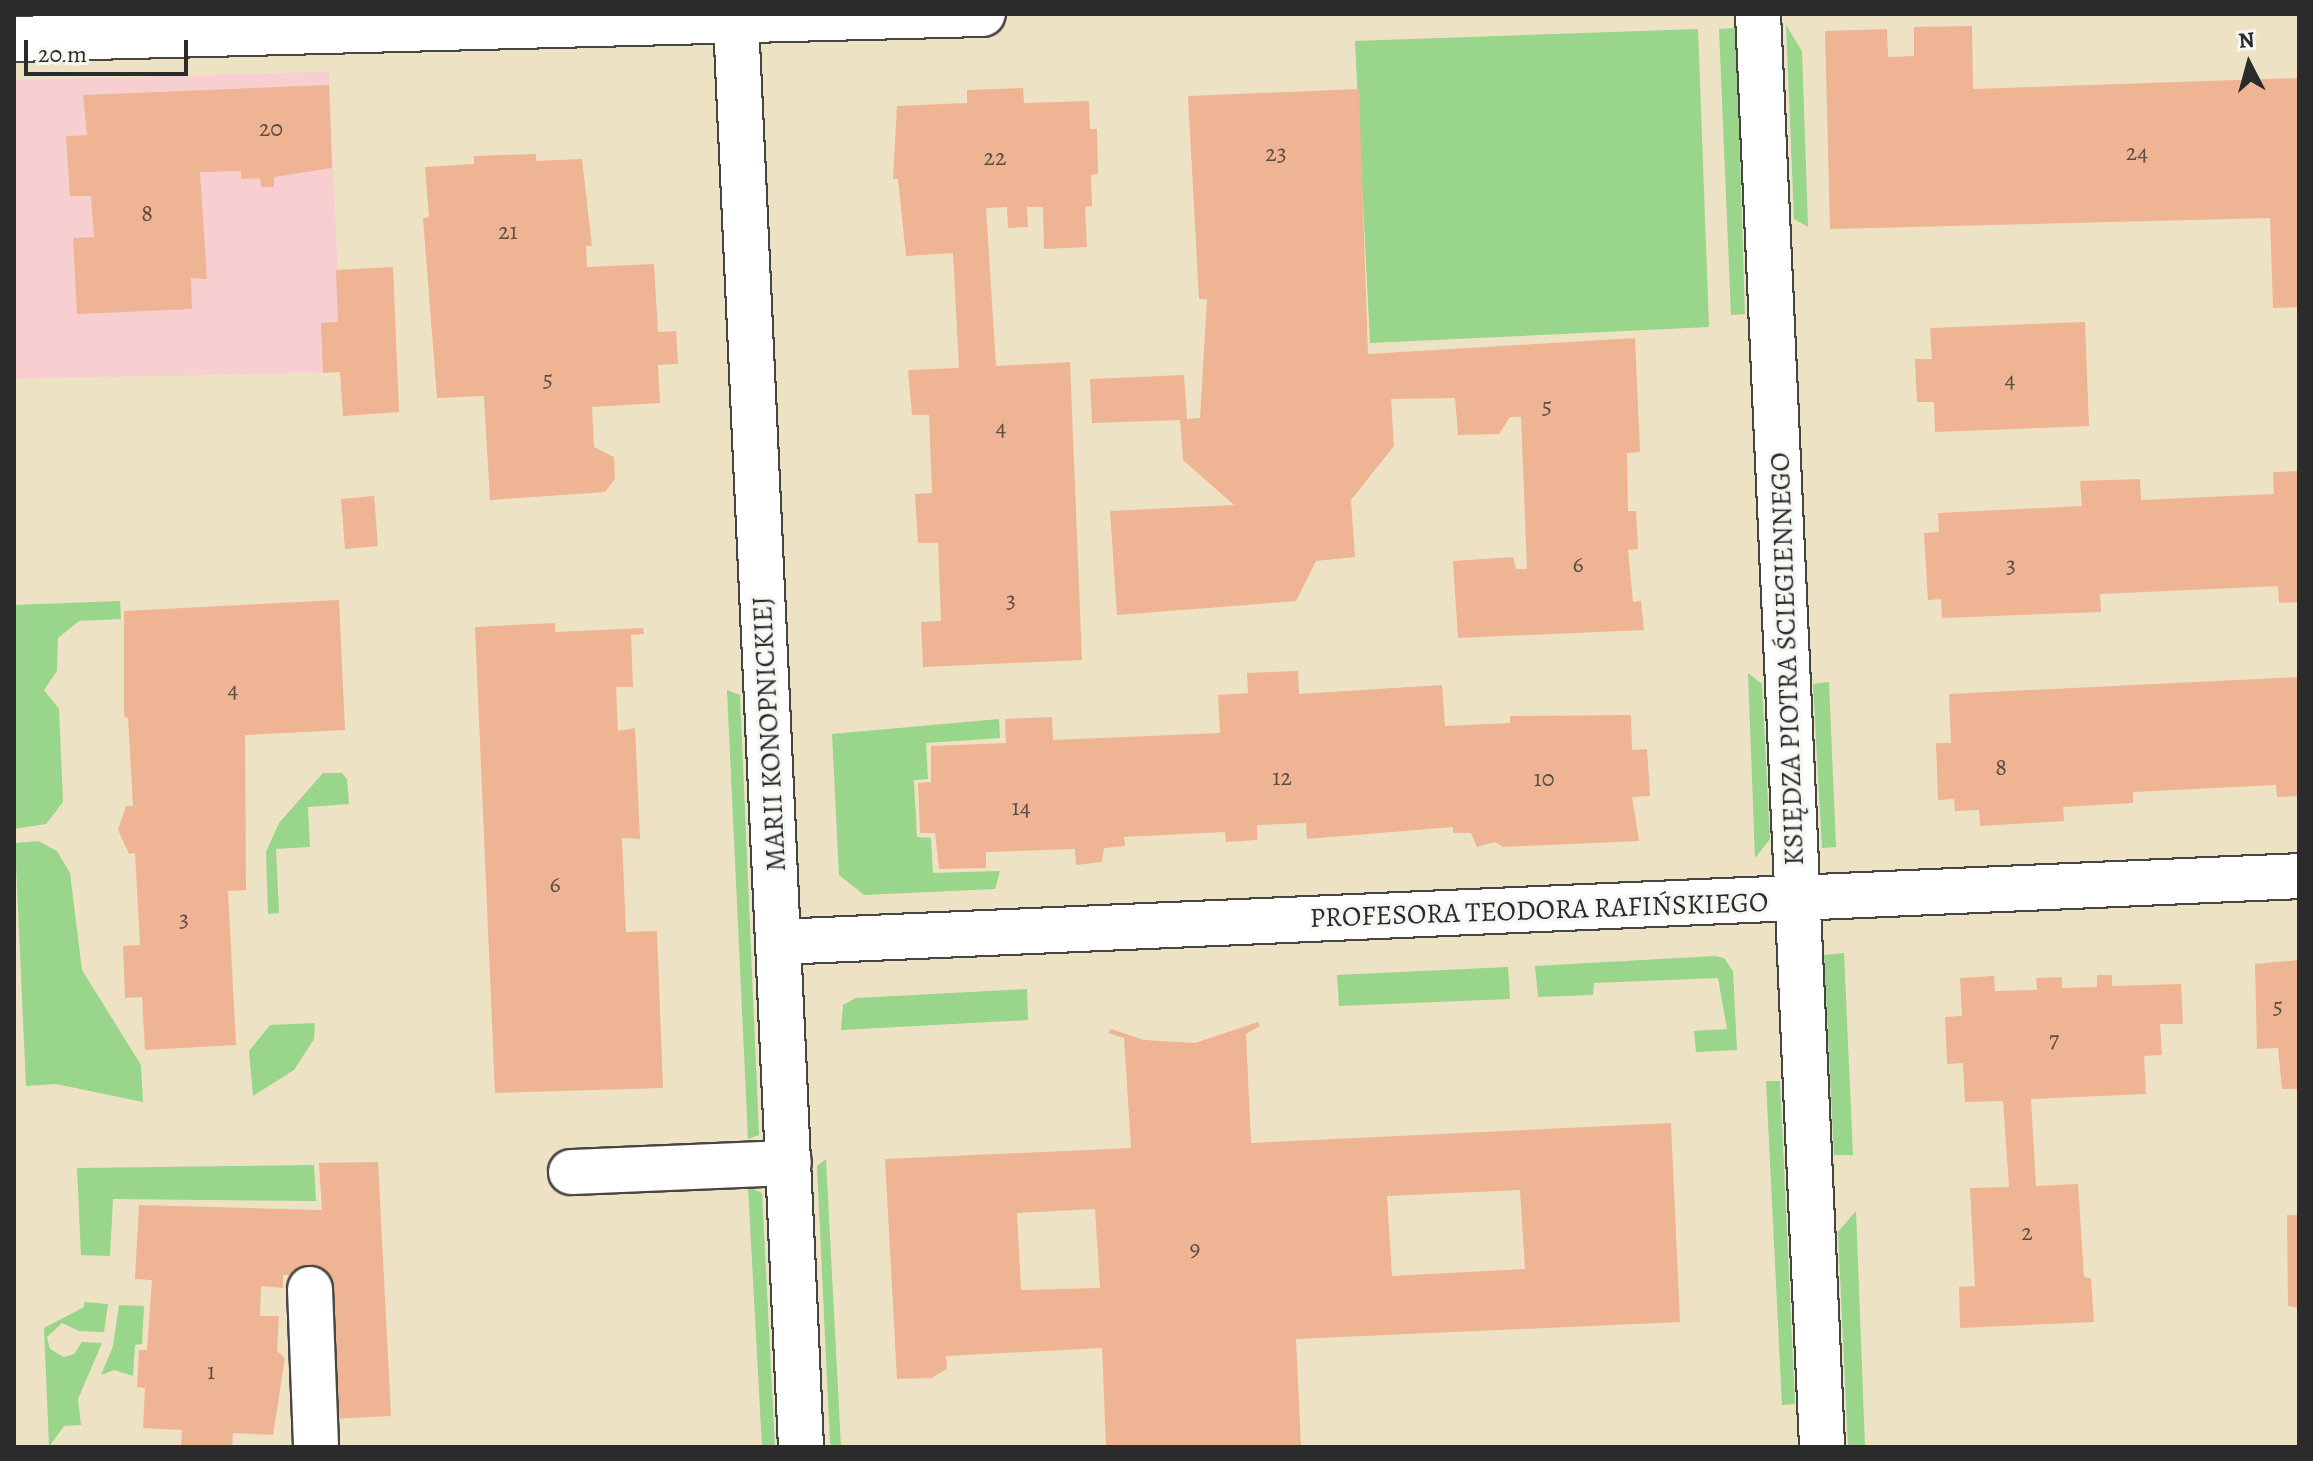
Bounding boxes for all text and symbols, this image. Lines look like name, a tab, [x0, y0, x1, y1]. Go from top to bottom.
scale bar	[28, 24, 192, 74]
north arrow	[2209, 24, 2289, 104]
text: N	[2237, 24, 2256, 56]
text: 20 m	[38, 38, 87, 70]
house number: 20	[259, 115, 283, 143]
house number: 24	[2126, 139, 2148, 167]
house number: 23	[1265, 140, 1287, 168]
house number: 22	[984, 144, 1006, 172]
house number: 8	[141, 200, 153, 228]
house number: 21	[498, 218, 518, 246]
house number: 5	[543, 366, 553, 394]
house number: 4	[2005, 366, 2015, 394]
house number: 5	[1542, 393, 1552, 421]
house number: 4	[996, 414, 1006, 442]
street label: KSIĘDZA PIOTRA ŚCIEGIENNEGO	[1763, 452, 1811, 866]
house number: 6	[1572, 551, 1584, 579]
house number: 3	[2006, 552, 2016, 580]
house number: 3	[1006, 587, 1016, 615]
street label: MARII KONOPNICKIEJ	[745, 596, 793, 872]
house number: 4	[228, 676, 238, 704]
house number: 8	[1995, 754, 2007, 782]
house number: 12	[1272, 764, 1292, 792]
house number: 10	[1534, 765, 1554, 793]
house number: 14	[1011, 794, 1031, 822]
house number: 6	[549, 871, 561, 899]
street label: PROFESORA TEODORA RAFIŃSKIEGO	[1309, 885, 1769, 935]
house number: 3	[179, 906, 189, 934]
house number: 5	[2273, 993, 2283, 1021]
house number: 7	[2049, 1026, 2059, 1054]
house number: 2	[2021, 1219, 2033, 1247]
house number: 9	[1190, 1235, 1200, 1263]
house number: 1	[207, 1358, 215, 1386]

